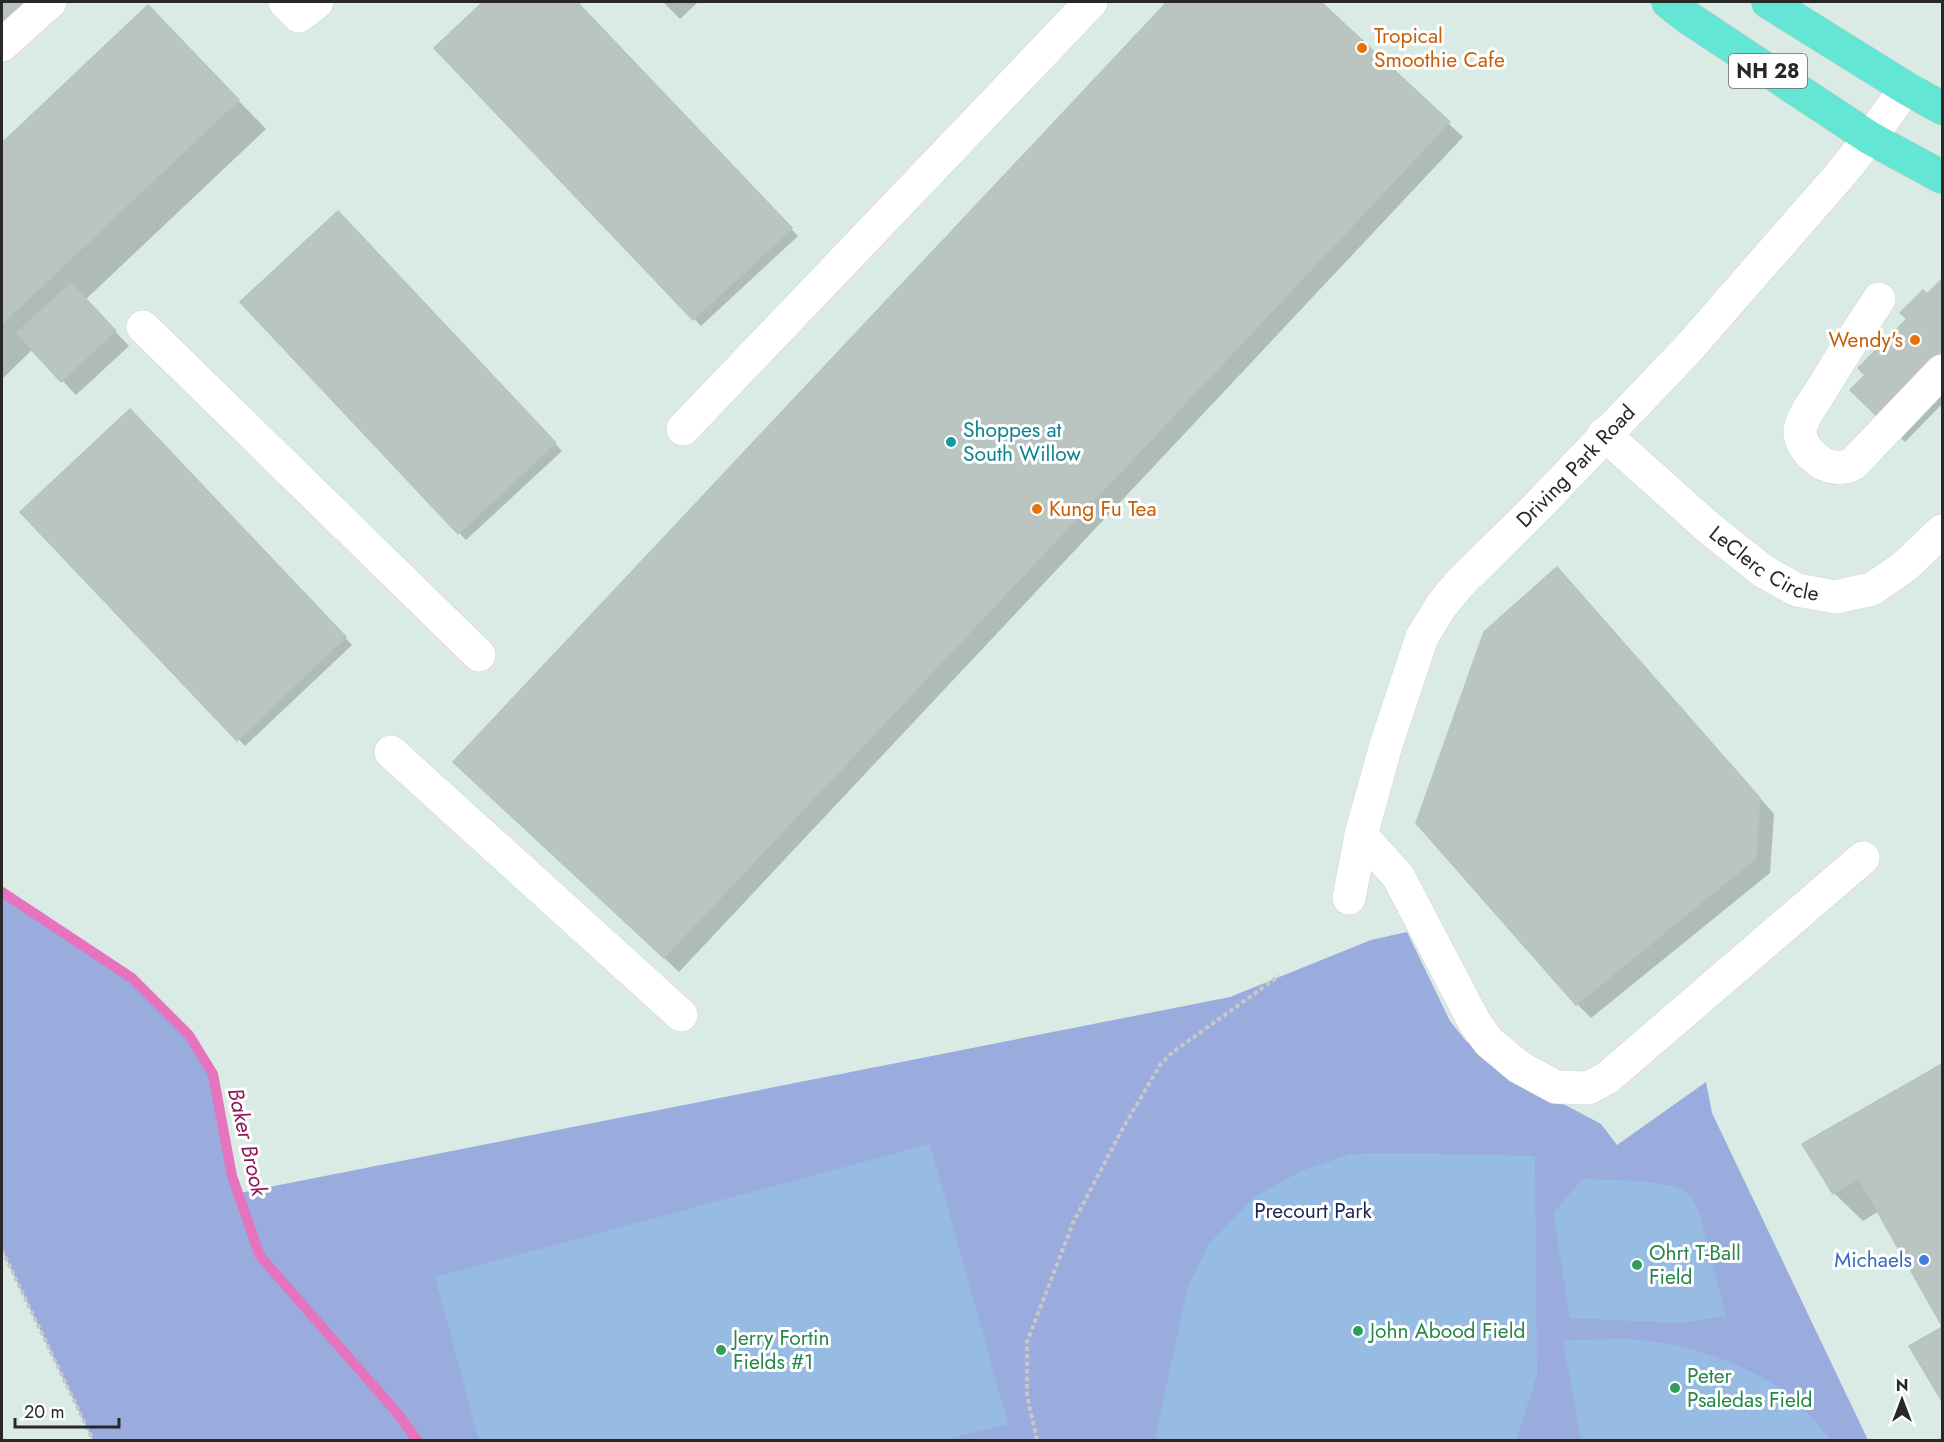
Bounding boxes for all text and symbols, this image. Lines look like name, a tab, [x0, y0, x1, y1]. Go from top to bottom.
place label: Tropical Smoothie Cafe	[1374, 21, 1505, 75]
marker: Tropical Smoothie Cafe	[1355, 41, 1369, 55]
road number: NH 28	[1729, 54, 1807, 88]
place label: Wendy's	[1828, 325, 1903, 355]
marker: Wendy's	[1908, 333, 1922, 347]
street label: Driving Park Road	[1510, 398, 1642, 534]
place label: Shoppes at South Willow	[963, 415, 1081, 469]
marker: Shoppes at South Willow	[944, 435, 958, 449]
place label: Kung Fu Tea	[1049, 494, 1157, 524]
marker: Kung Fu Tea	[1030, 502, 1044, 516]
street label: LeClerc Circle	[1703, 519, 1822, 609]
water label: Baker Brook	[220, 1085, 276, 1201]
park label: Precourt Park	[1254, 1196, 1372, 1226]
place label: Ohrt T-Ball Field	[1649, 1238, 1741, 1292]
place label: Michaels	[1834, 1245, 1912, 1275]
marker: Michaels	[1917, 1253, 1931, 1267]
marker: Ohrt T-Ball Field	[1630, 1258, 1644, 1272]
place label: John Abood Field	[1367, 1316, 1525, 1346]
place label: Jerry Fortin Fields #1	[730, 1323, 830, 1377]
marker: John Abood Field	[1351, 1324, 1365, 1338]
marker: Jerry Fortin Fields #1	[714, 1343, 728, 1357]
place label: Peter Psaledas Field	[1687, 1361, 1813, 1415]
north arrow	[1872, 1370, 1932, 1430]
text: N	[1896, 1374, 1908, 1397]
marker: Peter Psaledas Field	[1668, 1381, 1682, 1395]
scale bar	[15, 1391, 118, 1429]
text: 20 m	[24, 1399, 64, 1425]

